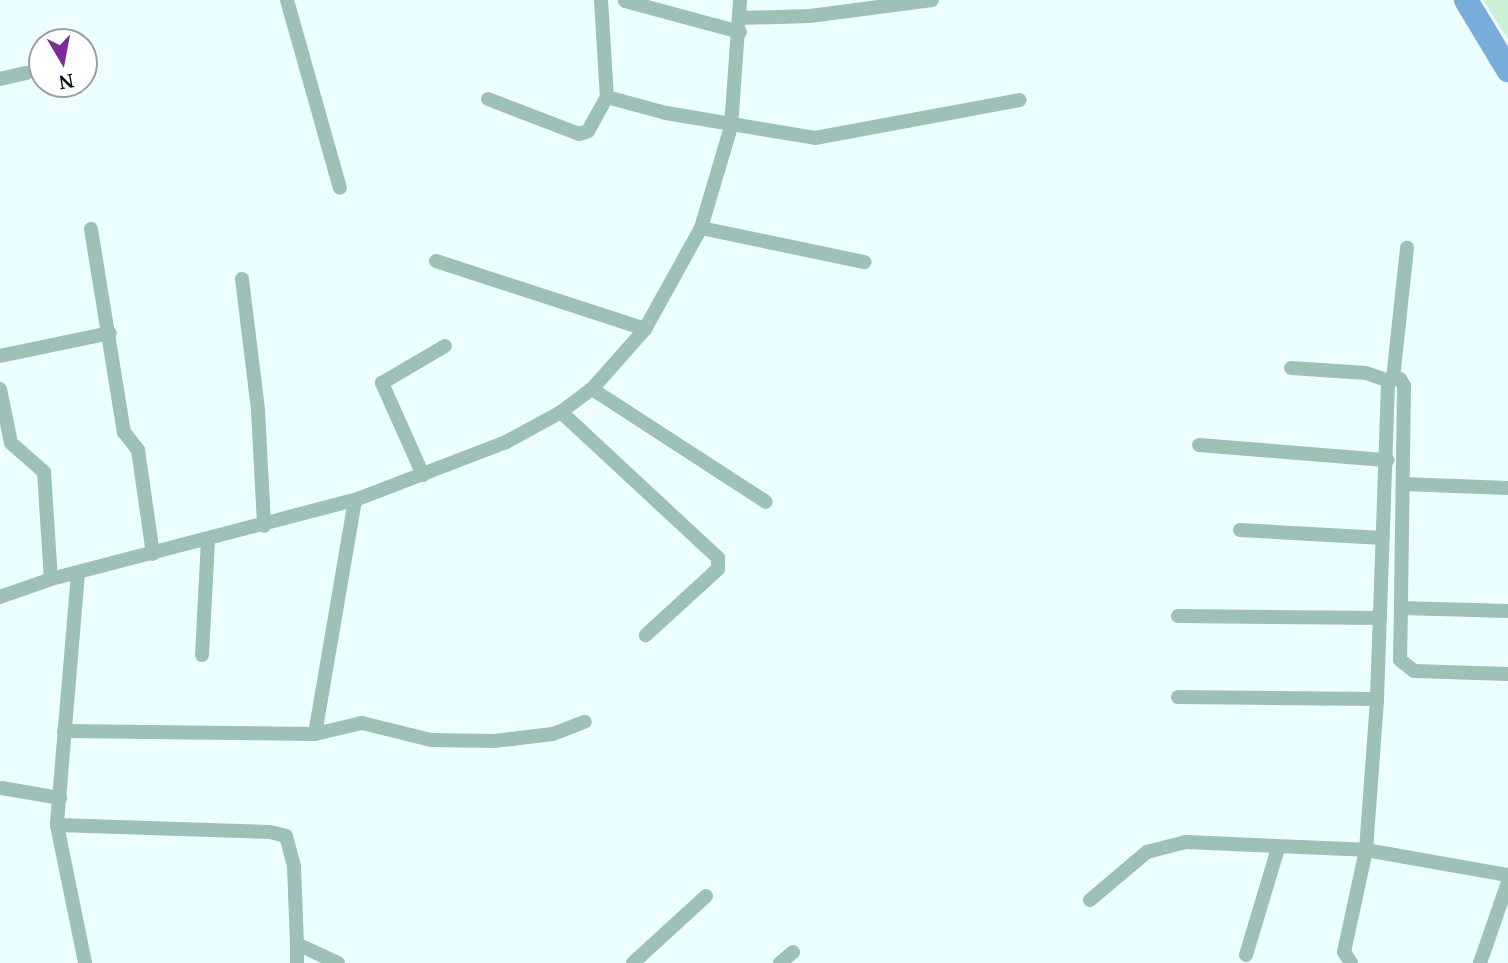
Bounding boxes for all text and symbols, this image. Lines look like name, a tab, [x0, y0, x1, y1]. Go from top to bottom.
north arrow	[28, 28, 98, 98]
text: N	[57, 68, 76, 96]

